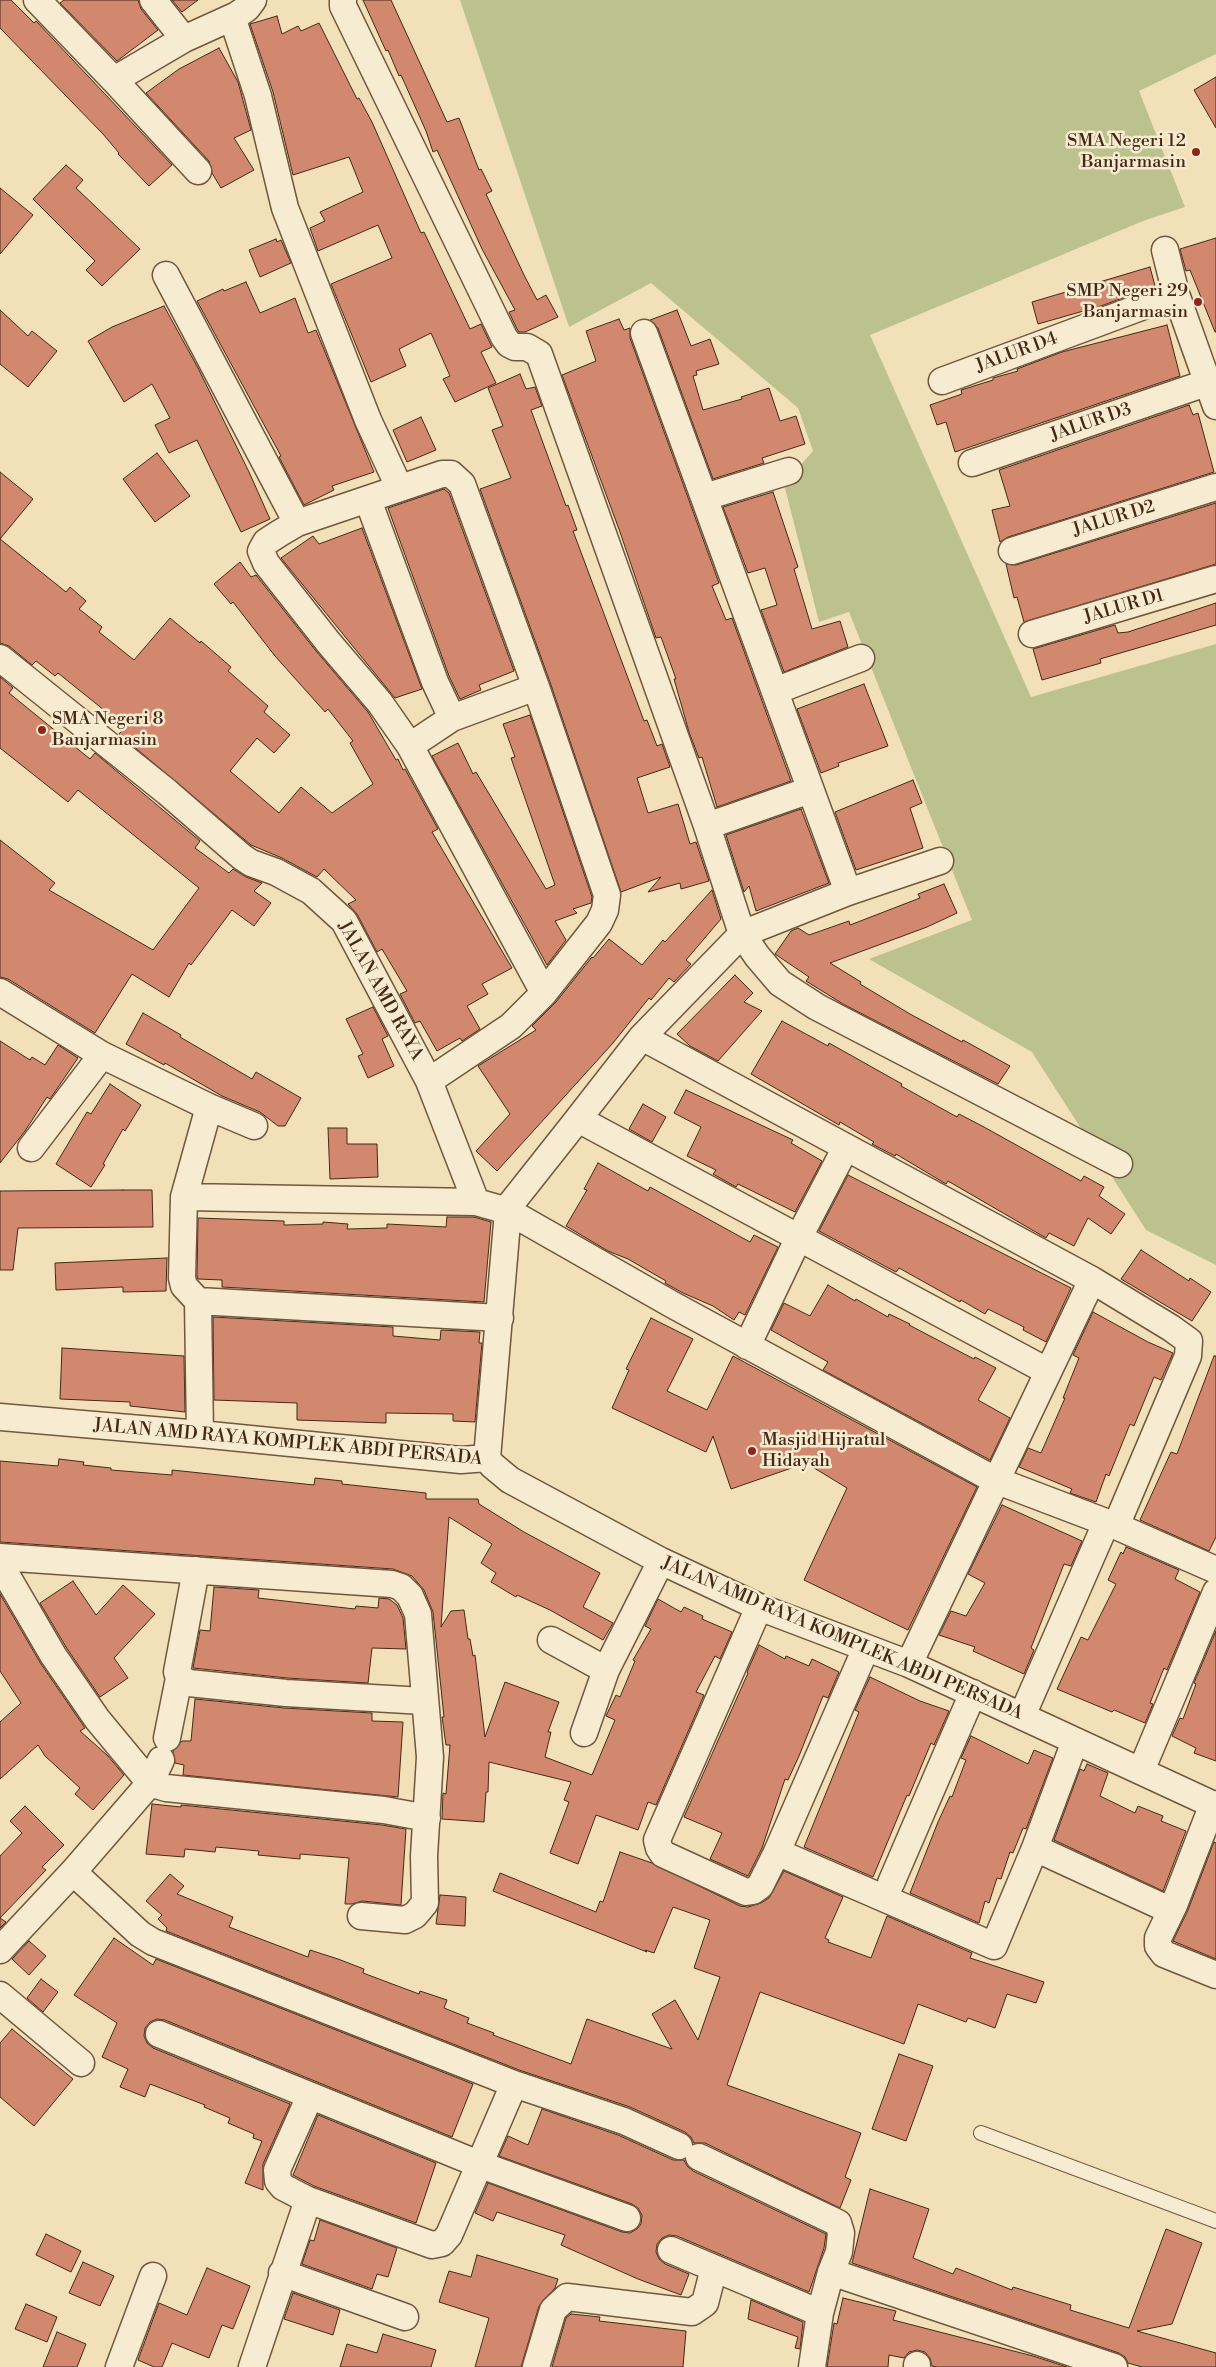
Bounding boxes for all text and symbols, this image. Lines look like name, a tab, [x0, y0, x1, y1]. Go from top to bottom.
place label: SMA Negeri 12 Banjarmasin	[1067, 131, 1186, 173]
marker: SMA Negeri 12 Banjarmasin	[1190, 146, 1202, 158]
place label: SMP Negeri 29 Banjarmasin	[1066, 281, 1188, 324]
marker: SMP Negeri 29 Banjarmasin	[1192, 296, 1204, 308]
street label: JALUR D4	[973, 328, 1061, 378]
street label: JALUR D3	[1047, 399, 1135, 447]
street label: JALUR D2	[1070, 496, 1158, 542]
street label: JALUR D1	[1081, 585, 1167, 629]
place label: SMA Negeri 8 Banjarmasin	[52, 709, 164, 752]
marker: SMA Negeri 8 Banjarmasin	[36, 724, 48, 736]
street label: JALAN AMD RAYA	[333, 918, 427, 1064]
street label: JALAN AMD RAYA KOMPLEK ABDI PERSADA	[93, 1415, 483, 1471]
place label: Masjid Hijratul Hidayah	[762, 1430, 885, 1472]
marker: Masjid Hijratul Hidayah	[746, 1445, 758, 1457]
street label: JALAN AMD RAYA KOMPLEK ABDI PERSADA	[658, 1553, 1026, 1725]

